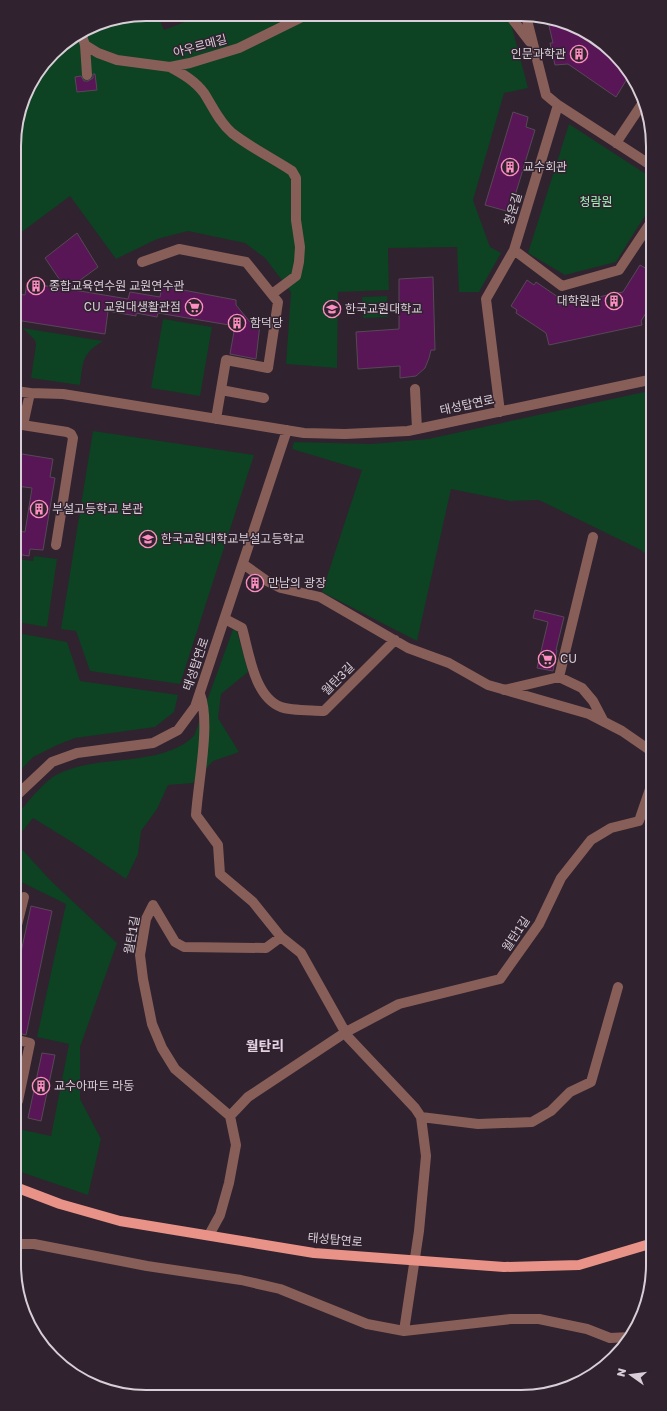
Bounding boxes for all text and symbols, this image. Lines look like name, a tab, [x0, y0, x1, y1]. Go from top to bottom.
street label: 아우르메길	[171, 31, 228, 60]
building icon: 인문과학관	[569, 44, 589, 64]
place label: 인문과학관	[511, 46, 566, 61]
building icon: 교수회관	[500, 157, 520, 177]
place label: 교수회관	[523, 159, 567, 174]
street label: 청운길	[501, 191, 525, 227]
park label: 청람원	[579, 194, 613, 209]
building icon: 종합교육연수원 교원연수관	[26, 276, 46, 296]
place label: 종합교육연수원 교원연수관	[49, 278, 184, 293]
building icon: 대학원관	[604, 291, 624, 311]
place label: 대학원관	[557, 293, 601, 308]
supermarket icon: CU 교원대생활관점	[184, 297, 204, 317]
place label: CU 교원대생활관점	[84, 299, 181, 314]
school or university icon: 한국교원대학교	[322, 299, 342, 319]
place label: 한국교원대학교	[345, 301, 422, 316]
building icon: 함덕당	[227, 313, 247, 333]
place label: 함덕당	[250, 315, 283, 330]
street label: 태성탑연로	[438, 391, 495, 418]
building icon: 부설고등학교 본관	[29, 499, 49, 519]
place label: 부설고등학교 본관	[52, 501, 143, 516]
school or university icon: 한국교원대학교부설고등학교	[138, 529, 158, 549]
place label: 한국교원대학교부설고등학교	[161, 531, 305, 546]
building icon: 만남의 광장	[245, 573, 265, 593]
place label: 만남의 광장	[268, 575, 326, 590]
street label: 태성탑연로	[179, 635, 212, 692]
supermarket icon: CU	[537, 649, 557, 669]
place label: CU	[560, 651, 577, 666]
street label: 월탄3길	[318, 659, 357, 698]
street label: 월탄1길	[498, 913, 533, 954]
street label: 월탄1길	[121, 914, 142, 955]
district label: 월탄리	[246, 1037, 284, 1054]
building icon: 교수아파트 라동	[31, 1076, 51, 1096]
place label: 교수아파트 라동	[54, 1078, 134, 1093]
street label: 태성탑연로	[307, 1230, 363, 1249]
north arrow	[611, 1355, 651, 1395]
text: N	[613, 1367, 628, 1378]

